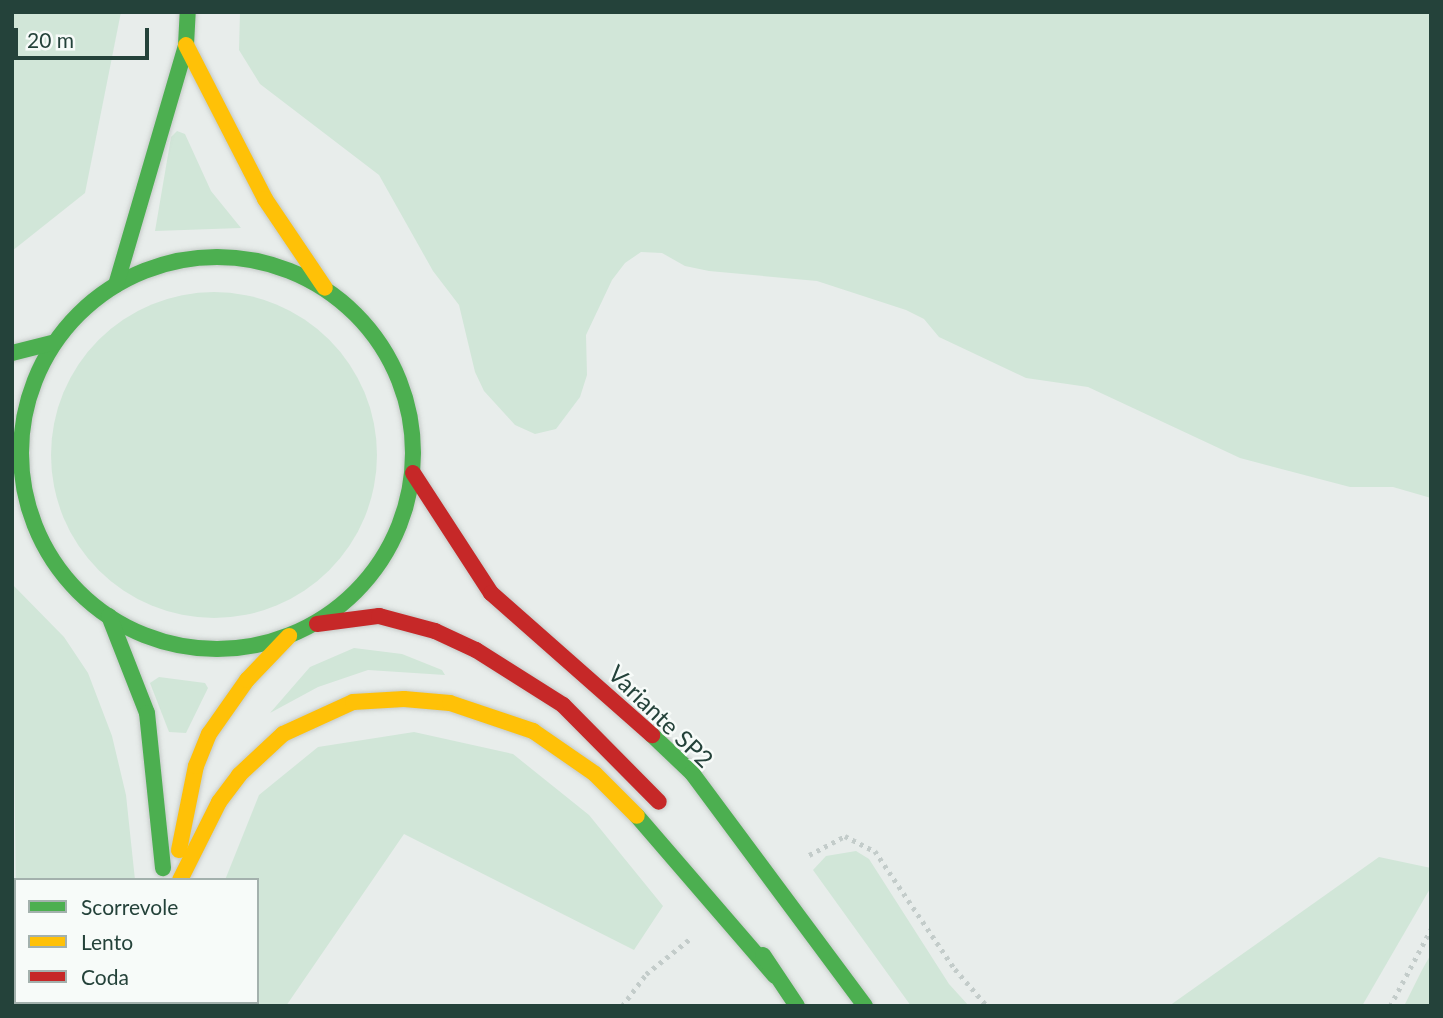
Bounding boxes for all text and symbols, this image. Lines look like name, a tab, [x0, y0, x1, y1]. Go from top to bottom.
scale bar	[18, 14, 152, 58]
text: 20 m	[27, 27, 74, 52]
street label: Variante SP2	[603, 659, 719, 773]
legend	[14, 878, 259, 1004]
text: Scorrevole	[81, 894, 178, 919]
text: Lento	[81, 929, 133, 954]
text: Coda	[81, 964, 129, 989]

